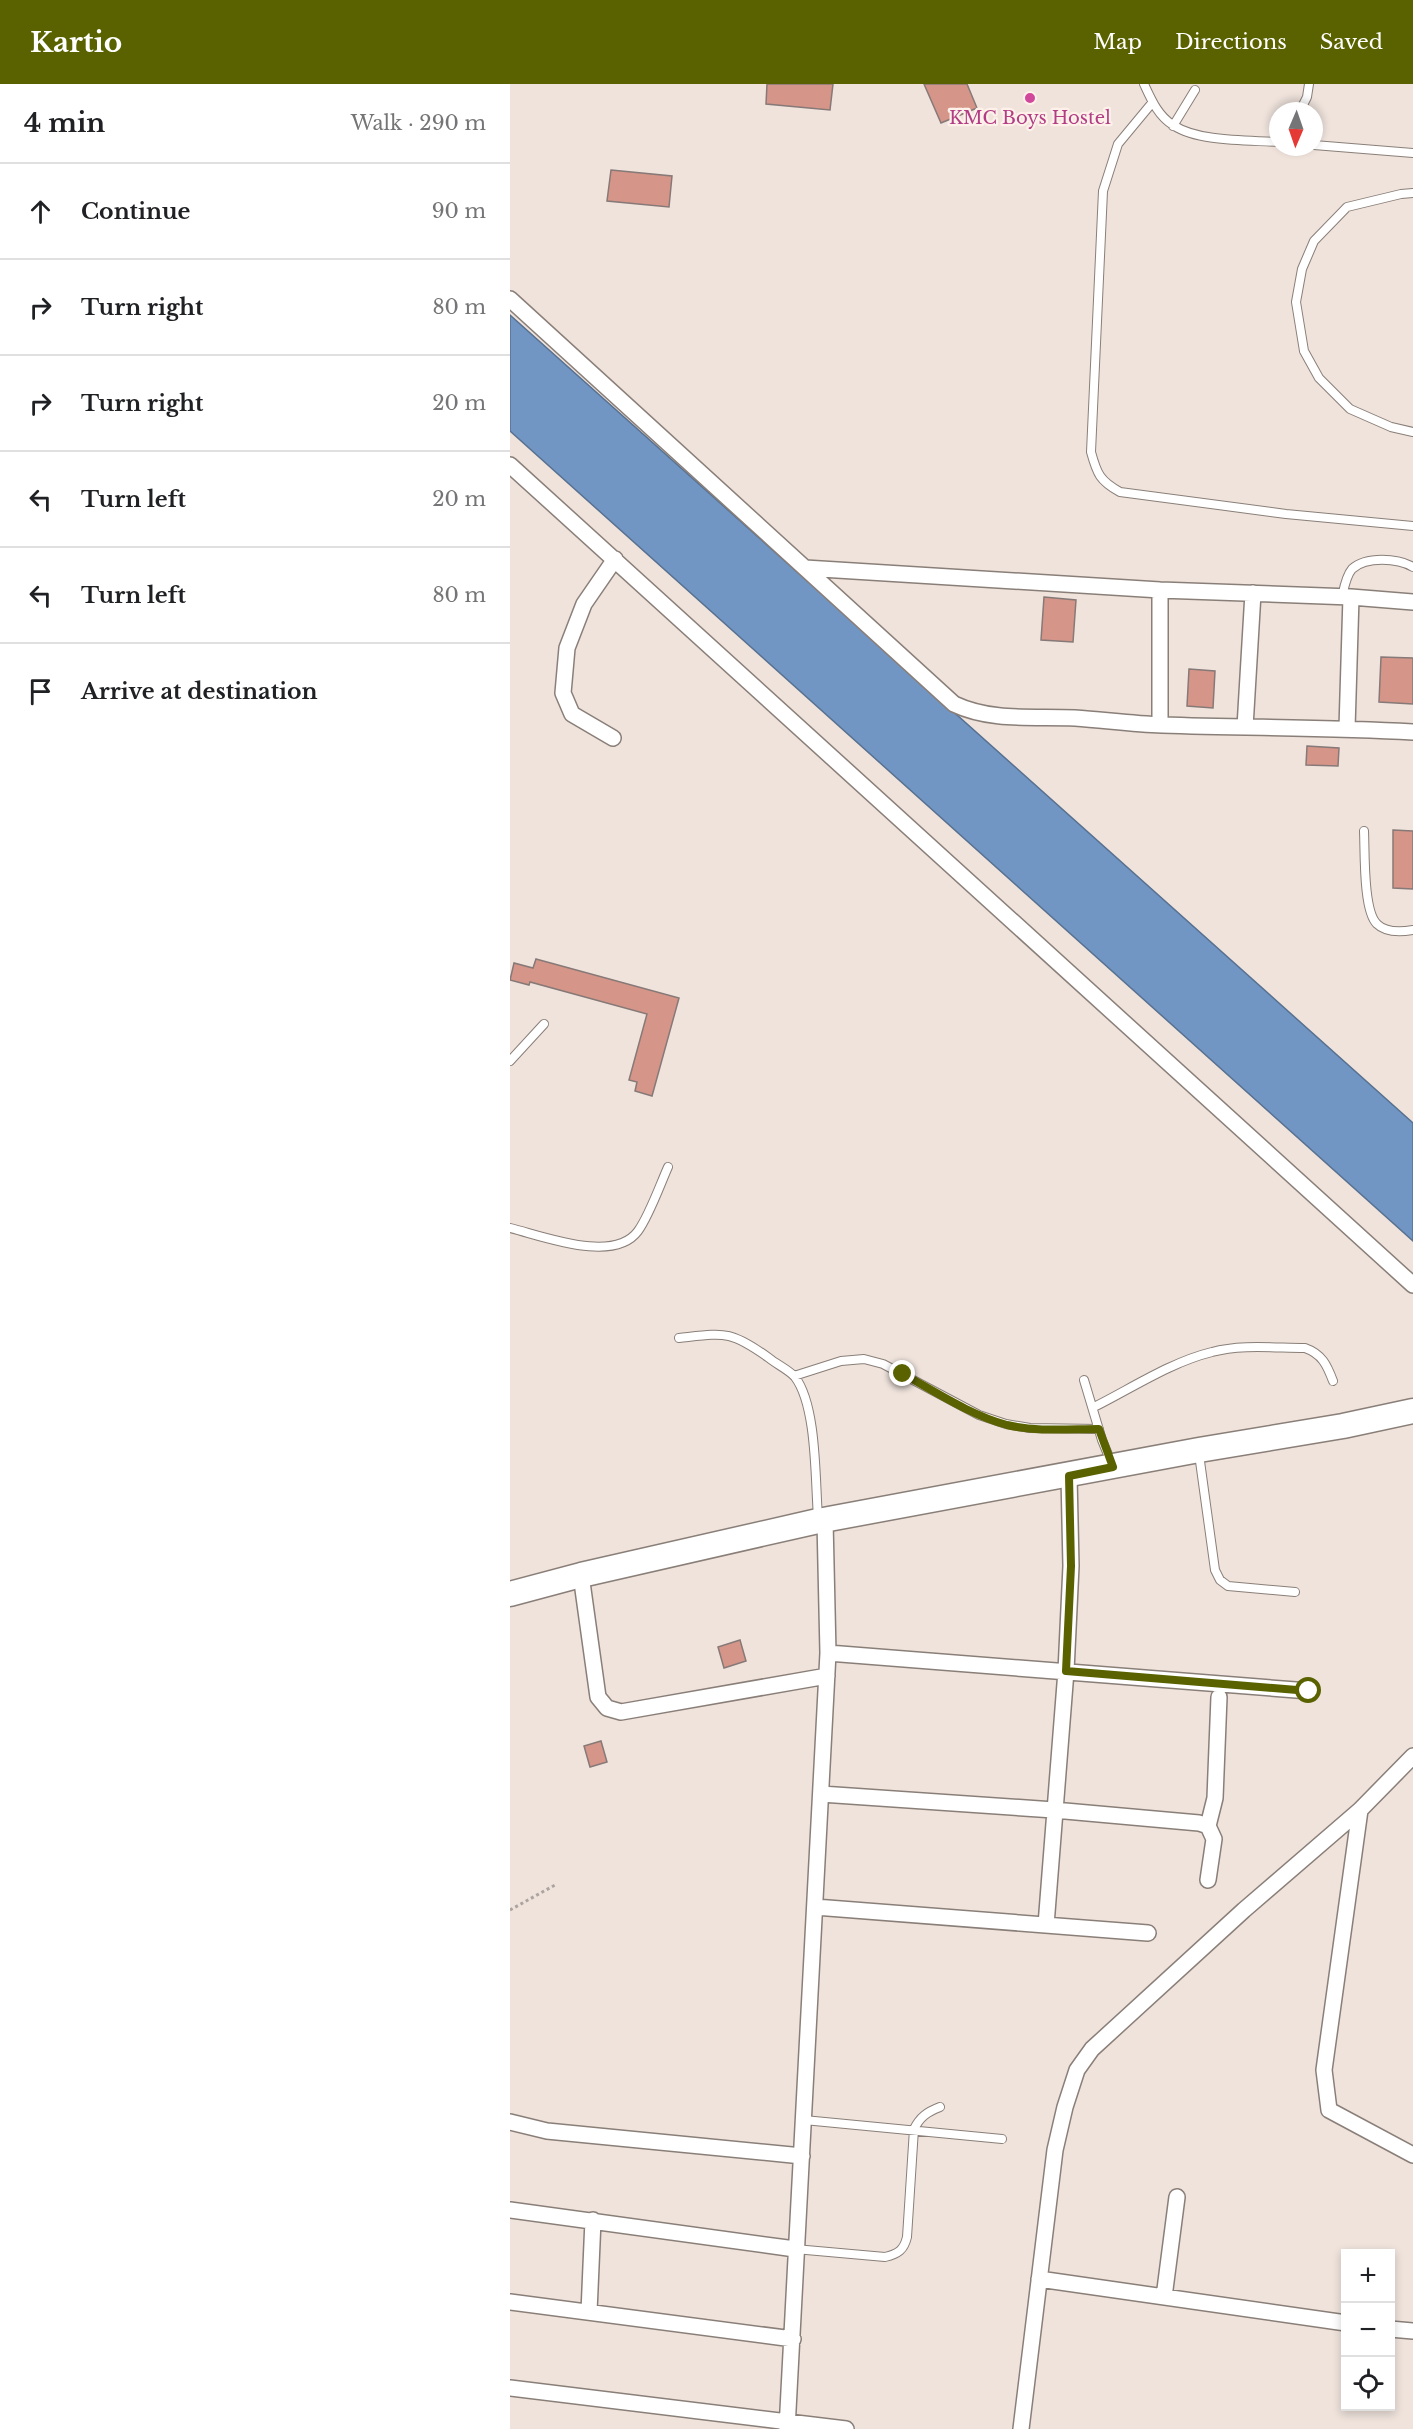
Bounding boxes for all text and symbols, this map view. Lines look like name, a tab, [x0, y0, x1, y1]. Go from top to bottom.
text: Kartio	[30, 25, 122, 60]
text: Map	[1093, 29, 1142, 55]
text: Directions	[1175, 29, 1287, 55]
text: Saved	[1320, 29, 1383, 55]
marker: KMC Boys Hostel	[1023, 91, 1037, 105]
north arrow	[1269, 102, 1323, 156]
text: 4 min	[24, 107, 105, 139]
place label: KMC Boys Hostel	[949, 107, 1111, 129]
text: Walk · 290 m	[351, 111, 486, 135]
icon: ahead	[24, 195, 57, 228]
text: Continue	[81, 198, 190, 225]
text: 90 m	[432, 199, 486, 223]
icon: right	[24, 291, 57, 324]
text: Turn right	[81, 294, 203, 321]
text: 80 m	[432, 295, 486, 319]
icon: right	[24, 387, 57, 420]
text: Turn right	[81, 390, 203, 417]
text: 20 m	[432, 391, 486, 415]
icon: left	[24, 483, 57, 516]
text: Turn left	[81, 486, 186, 513]
text: 20 m	[432, 487, 486, 511]
icon: left	[24, 579, 57, 612]
text: Turn left	[81, 582, 186, 609]
text: 80 m	[432, 583, 486, 607]
icon: arrive	[24, 675, 57, 708]
text: Arrive at destination	[81, 678, 318, 705]
route end	[889, 1360, 915, 1386]
route start	[1295, 1677, 1321, 1703]
map controls	[1341, 2249, 1395, 2411]
button: +	[1341, 2249, 1395, 2303]
button: −	[1341, 2303, 1395, 2357]
button: locate	[1341, 2357, 1395, 2411]

